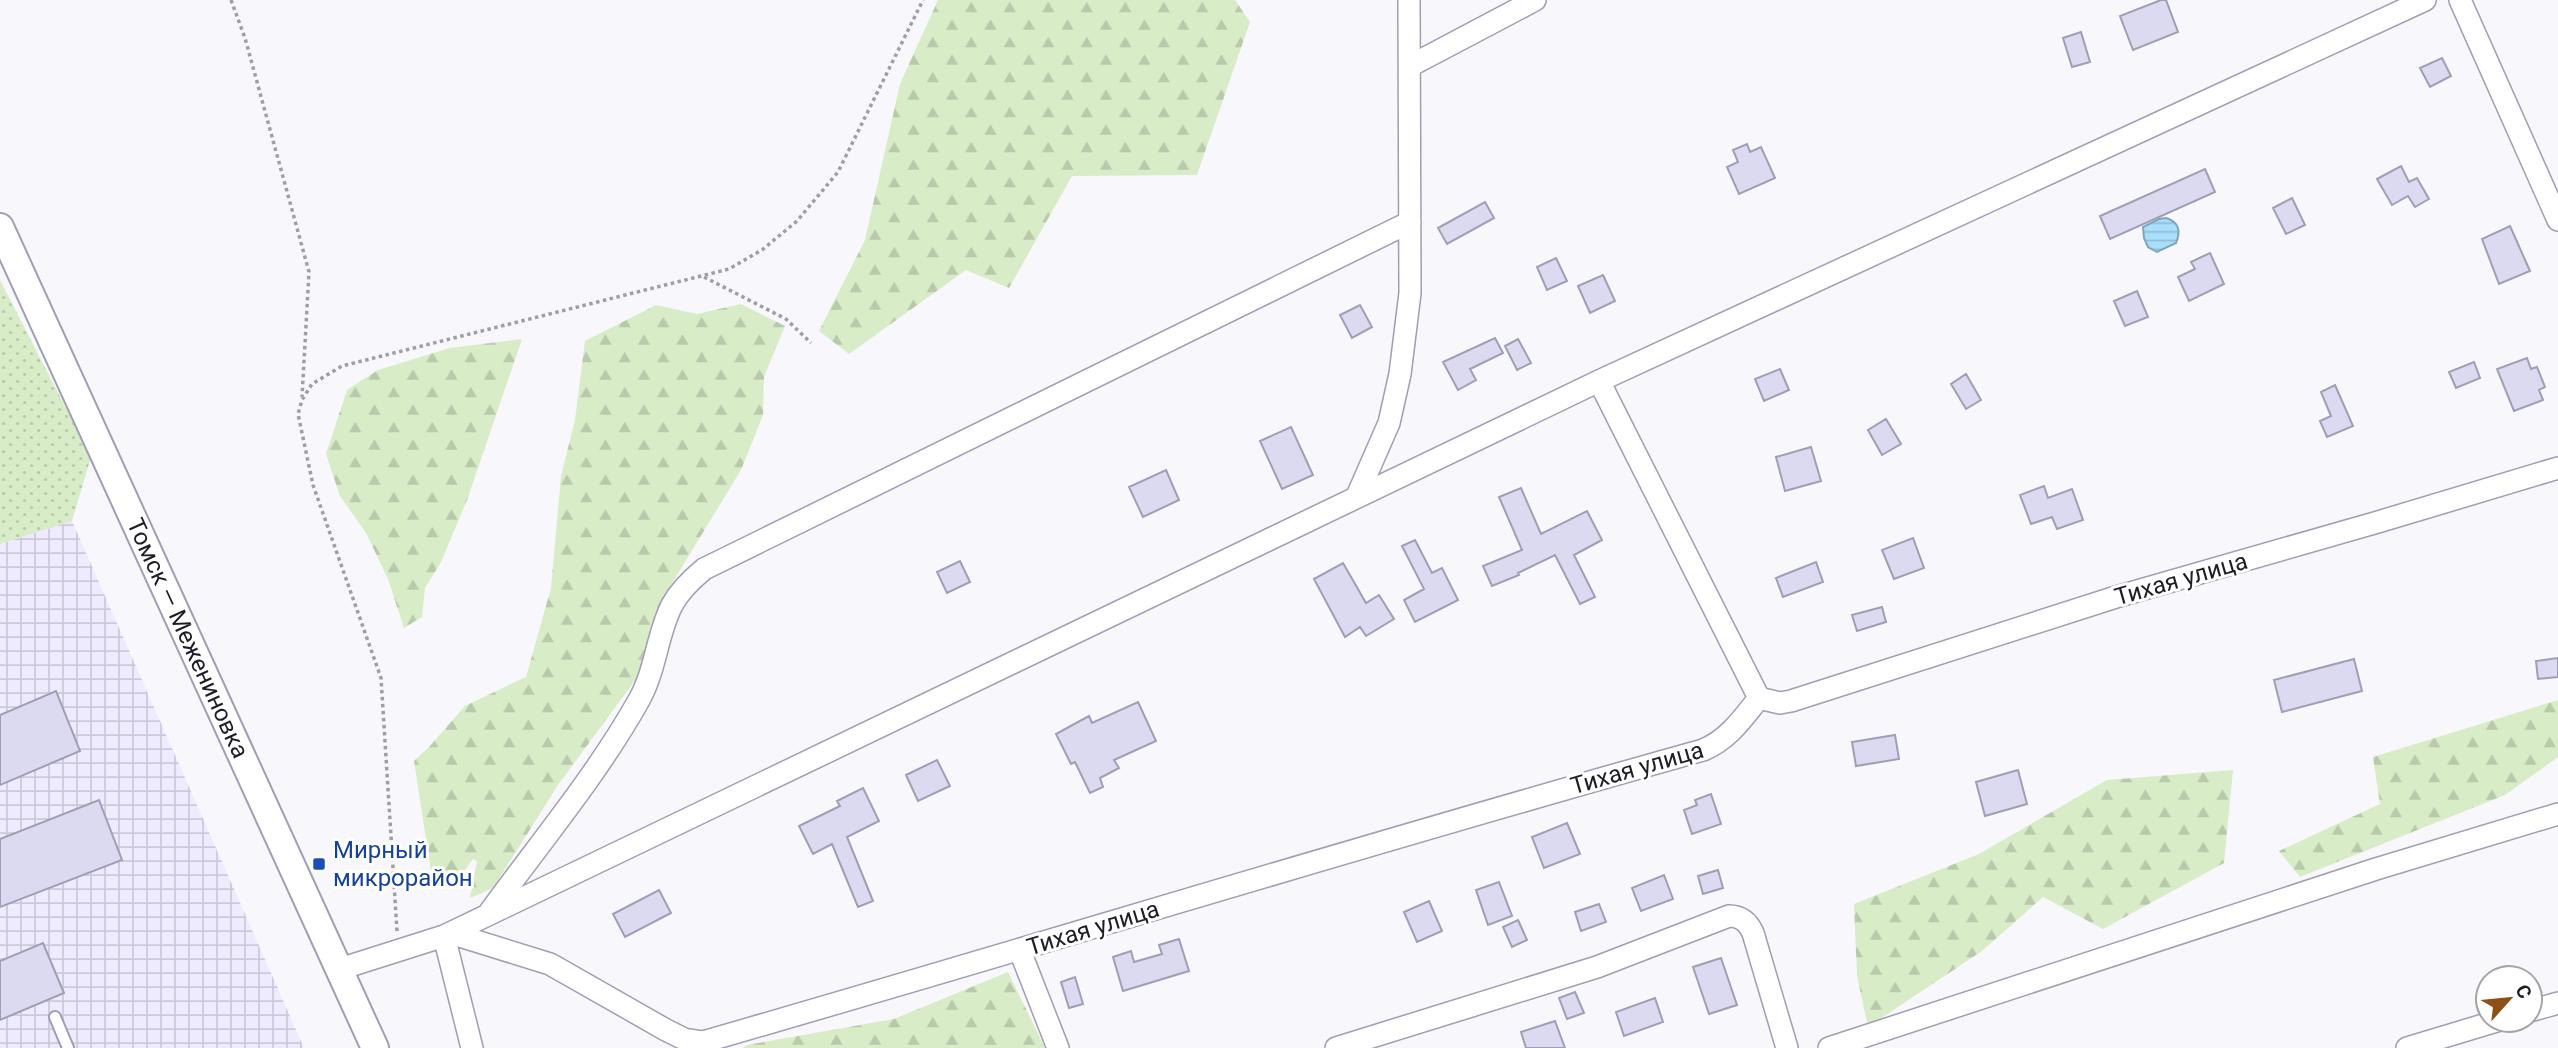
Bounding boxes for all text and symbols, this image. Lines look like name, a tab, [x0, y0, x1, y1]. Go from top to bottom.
street label: Томск — Межениновка	[121, 514, 255, 762]
street label: Тихая улица	[2111, 547, 2251, 611]
street label: Тихая улица	[1567, 736, 1707, 800]
place label: Мирный микрорайон	[333, 836, 473, 892]
marker: Мирный микрорайон	[311, 856, 327, 872]
street label: Тихая улица	[1023, 895, 1163, 961]
north arrow	[2474, 964, 2544, 1034]
text: С	[2511, 981, 2537, 1002]

